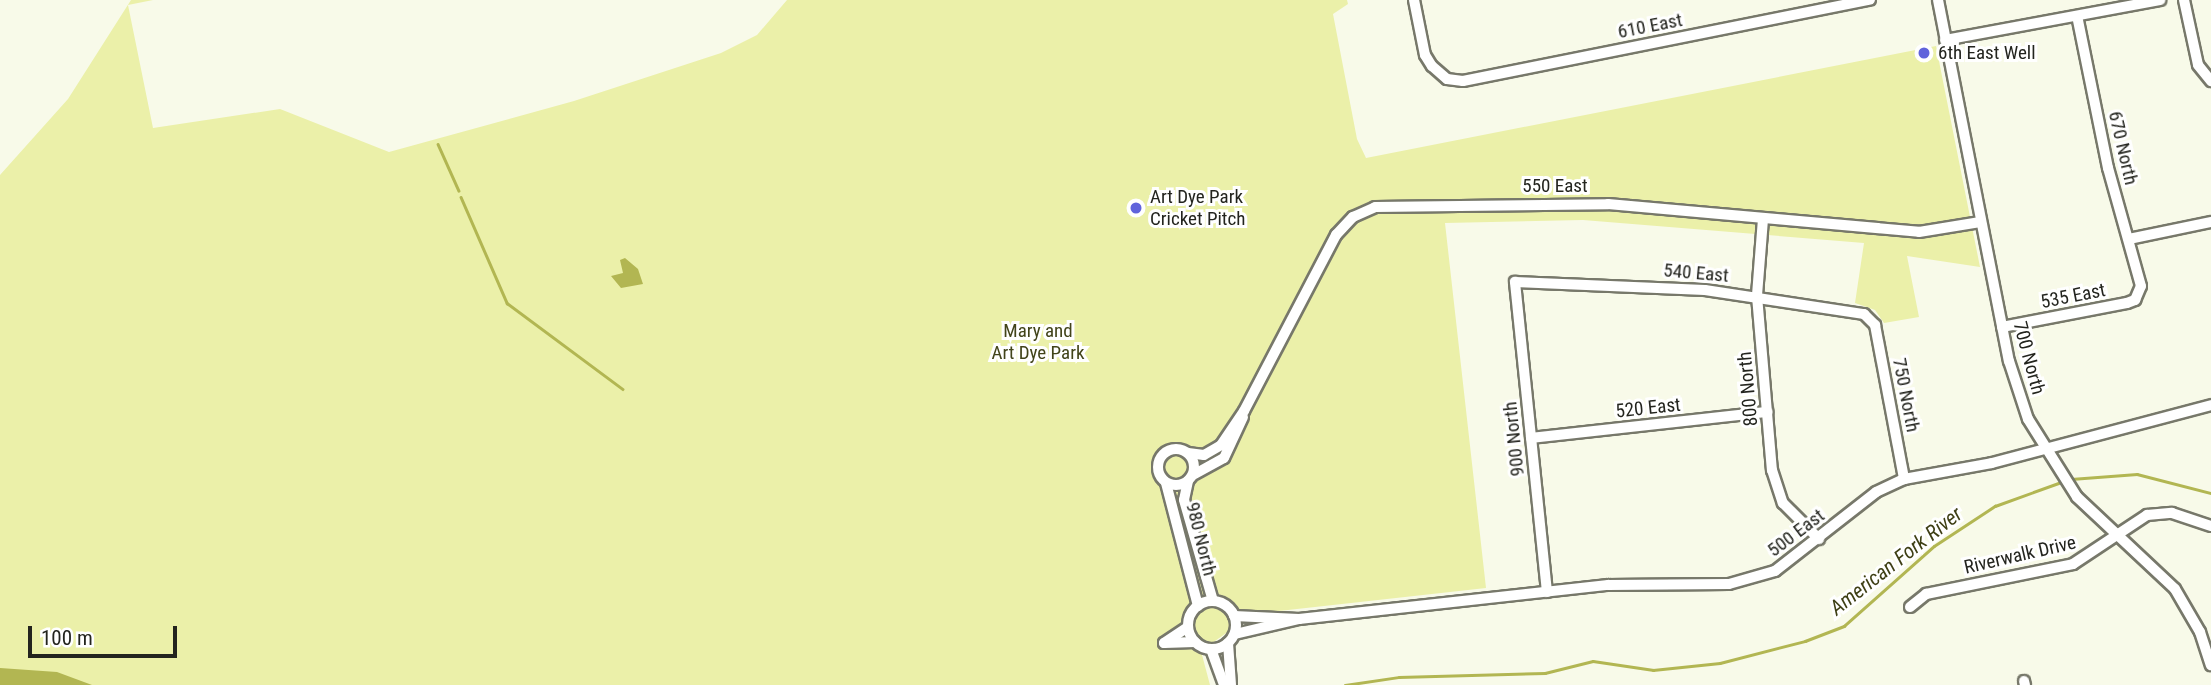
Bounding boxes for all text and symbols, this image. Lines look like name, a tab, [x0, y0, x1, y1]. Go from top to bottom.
street label: 610 East	[1616, 9, 1684, 43]
place label: 6th East Well	[1938, 42, 2036, 64]
marker: 6th East Well	[1916, 45, 1932, 61]
street label: 670 North	[2103, 109, 2143, 187]
street label: 550 East	[1522, 175, 1588, 197]
place label: Art Dye Park Cricket Pitch	[1150, 186, 1245, 230]
marker: Art Dye Park Cricket Pitch	[1128, 200, 1144, 216]
street label: 540 East	[1662, 259, 1730, 287]
street label: 535 East	[2039, 279, 2107, 313]
street label: 700 North	[2008, 319, 2050, 397]
park label: Mary and Art Dye Park	[992, 320, 1084, 364]
street label: 800 North	[1733, 351, 1763, 427]
street label: 750 North	[1888, 356, 1924, 434]
street label: 520 East	[1614, 393, 1682, 423]
street label: 900 North	[1499, 401, 1529, 477]
street label: 980 North	[1181, 500, 1221, 578]
water label: American Fork River	[1825, 501, 1967, 621]
street label: 500 East	[1763, 504, 1829, 562]
street label: Riverwalk Drive	[1962, 531, 2078, 579]
scale bar	[32, 612, 180, 656]
text: 100 m	[41, 626, 93, 650]

